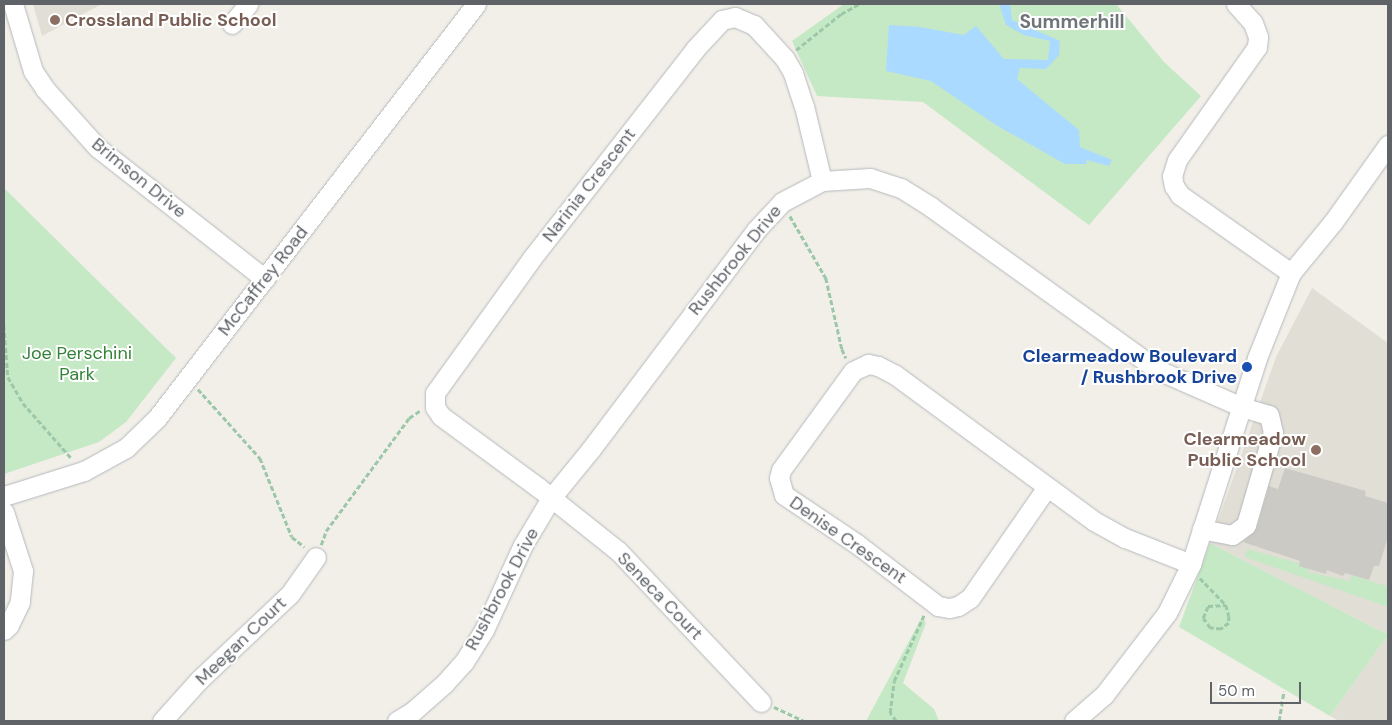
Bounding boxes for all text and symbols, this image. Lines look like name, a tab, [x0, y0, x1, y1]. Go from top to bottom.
place label: Crossland Public School	[65, 9, 277, 31]
district label: Summerhill	[1019, 11, 1125, 33]
marker: Crossland Public School	[49, 14, 61, 26]
street label: Narinia Crescent	[538, 124, 640, 246]
street label: Brimson Drive	[87, 133, 191, 223]
street label: Rushbrook Drive	[684, 200, 786, 320]
street label: McCaffrey Road	[213, 222, 313, 340]
park label: Joe Perschini Park	[22, 343, 132, 386]
place label: Clearmeadow Boulevard / Rushbrook Drive	[1022, 346, 1237, 388]
marker: Clearmeadow Boulevard / Rushbrook Drive	[1241, 361, 1253, 373]
place label: Clearmeadow Public School	[1184, 429, 1306, 472]
marker: Clearmeadow Public School	[1310, 444, 1322, 456]
street label: Denise Crescent	[785, 492, 911, 588]
street label: Rushbrook Drive	[461, 524, 543, 654]
street label: Seneca Court	[613, 548, 707, 644]
street label: Meegan Court	[191, 592, 291, 690]
scale bar	[1212, 672, 1303, 704]
text: 50 m	[1218, 681, 1255, 701]

